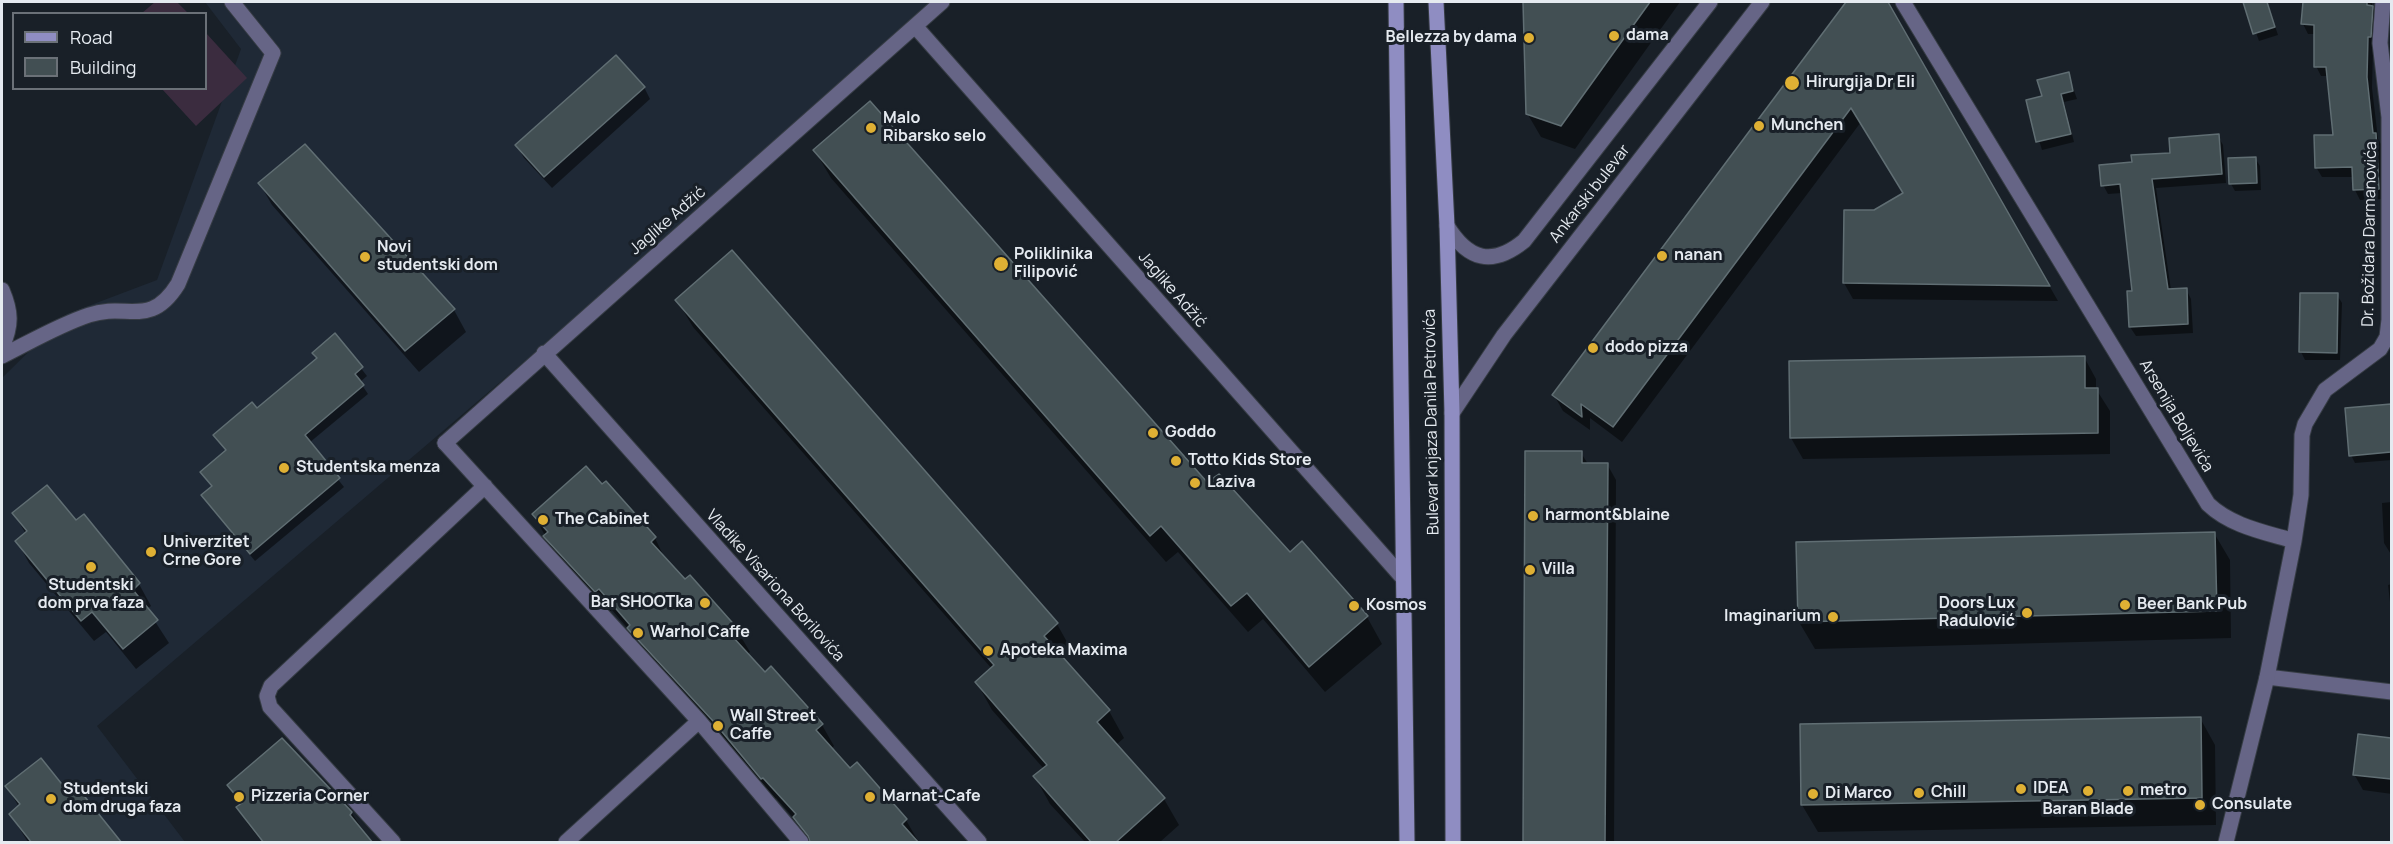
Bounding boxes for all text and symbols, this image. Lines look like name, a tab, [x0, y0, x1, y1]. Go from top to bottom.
legend	[12, 12, 207, 90]
text: Road	[70, 25, 113, 49]
place label: dama	[1626, 26, 1669, 46]
place label: Bellezza by dama	[1386, 28, 1517, 48]
marker: dama	[1607, 29, 1621, 43]
marker: Bellezza by dama	[1522, 31, 1536, 45]
text: Building	[70, 55, 136, 79]
place label: Hirurgija Dr Eli	[1806, 73, 1915, 93]
marker: Hirurgija Dr Eli	[1783, 74, 1801, 92]
place label: Malo Ribarsko selo	[883, 109, 986, 147]
place label: Munchen	[1771, 116, 1843, 136]
marker: Munchen	[1752, 119, 1766, 133]
marker: Malo Ribarsko selo	[864, 121, 878, 135]
street label: Ankarski bulevar	[1546, 141, 1634, 247]
street label: Dr. Božidara Darmanovića	[2359, 141, 2381, 327]
street label: Jaglike Adžić	[626, 183, 710, 259]
place label: Novi studentski dom	[377, 238, 498, 276]
place label: Poliklinika Filipović	[1014, 245, 1093, 283]
place label: nanan	[1674, 246, 1722, 266]
street label: Jaglike Adžić	[1134, 248, 1210, 332]
marker: nanan	[1655, 249, 1669, 263]
marker: Novi studentski dom	[358, 250, 372, 264]
marker: Poliklinika Filipović	[992, 255, 1010, 273]
street label: Bulevar knjaza Danila Petrovića	[1420, 309, 1444, 535]
place label: dodo pizza	[1605, 338, 1688, 358]
marker: dodo pizza	[1586, 341, 1600, 355]
street label: Arsenija Boljevića	[2135, 356, 2217, 476]
place label: Goddo	[1165, 423, 1216, 443]
marker: Goddo	[1146, 426, 1160, 440]
place label: Totto Kids Store	[1188, 451, 1312, 471]
marker: Totto Kids Store	[1169, 454, 1183, 468]
place label: Studentska menza	[296, 458, 440, 478]
marker: Studentska menza	[277, 461, 291, 475]
place label: Laziva	[1207, 473, 1255, 493]
marker: Laziva	[1188, 476, 1202, 490]
street label: Vladike Visariona Borilovića	[702, 506, 848, 666]
place label: harmont&blaine	[1545, 506, 1670, 526]
marker: harmont&blaine	[1526, 509, 1540, 523]
place label: The Cabinet	[555, 510, 649, 530]
marker: The Cabinet	[536, 513, 550, 527]
place label: Univerzitet Crne Gore	[163, 533, 250, 571]
marker: Univerzitet Crne Gore	[144, 545, 158, 559]
marker: Studentski dom prva faza	[84, 560, 98, 574]
place label: Villa	[1542, 560, 1575, 580]
marker: Villa	[1523, 563, 1537, 577]
place label: Studentski dom prva faza	[38, 576, 144, 614]
place label: Bar SHOOTka	[591, 593, 693, 613]
place label: Doors Lux Radulović	[1939, 594, 2015, 632]
place label: Beer Bank Pub	[2137, 595, 2247, 615]
marker: Bar SHOOTka	[698, 596, 712, 610]
place label: Kosmos	[1366, 596, 1427, 616]
marker: Beer Bank Pub	[2118, 598, 2132, 612]
marker: Kosmos	[1347, 599, 1361, 613]
marker: Doors Lux Radulović	[2020, 606, 2034, 620]
place label: Imaginarium	[1724, 607, 1821, 627]
marker: Imaginarium	[1826, 610, 1840, 624]
place label: Warhol Caffe	[650, 623, 750, 643]
marker: Warhol Caffe	[631, 626, 645, 640]
place label: Apoteka Maxima	[1000, 641, 1127, 661]
marker: Apoteka Maxima	[981, 644, 995, 658]
place label: Wall Street Caffe	[730, 707, 816, 745]
marker: Wall Street Caffe	[711, 719, 725, 733]
place label: IDEA	[2033, 779, 2069, 799]
place label: Studentski dom druga faza	[63, 780, 181, 818]
place label: metro	[2140, 781, 2187, 801]
marker: IDEA	[2014, 782, 2028, 796]
place label: Chill	[1931, 783, 1966, 803]
place label: Di Marco	[1825, 784, 1892, 804]
marker: Baran Blade	[2081, 784, 2095, 798]
marker: metro	[2121, 784, 2135, 798]
marker: Chill	[1912, 786, 1926, 800]
place label: Pizzeria Corner	[251, 787, 369, 807]
place label: Marnat-Cafe	[882, 787, 981, 807]
marker: Di Marco	[1806, 787, 1820, 801]
marker: Pizzeria Corner	[232, 790, 246, 804]
marker: Marnat-Cafe	[863, 790, 877, 804]
marker: Studentski dom druga faza	[44, 792, 58, 806]
place label: Consulate	[2212, 795, 2292, 815]
marker: Consulate	[2193, 798, 2207, 812]
place label: Baran Blade	[2042, 800, 2134, 820]

